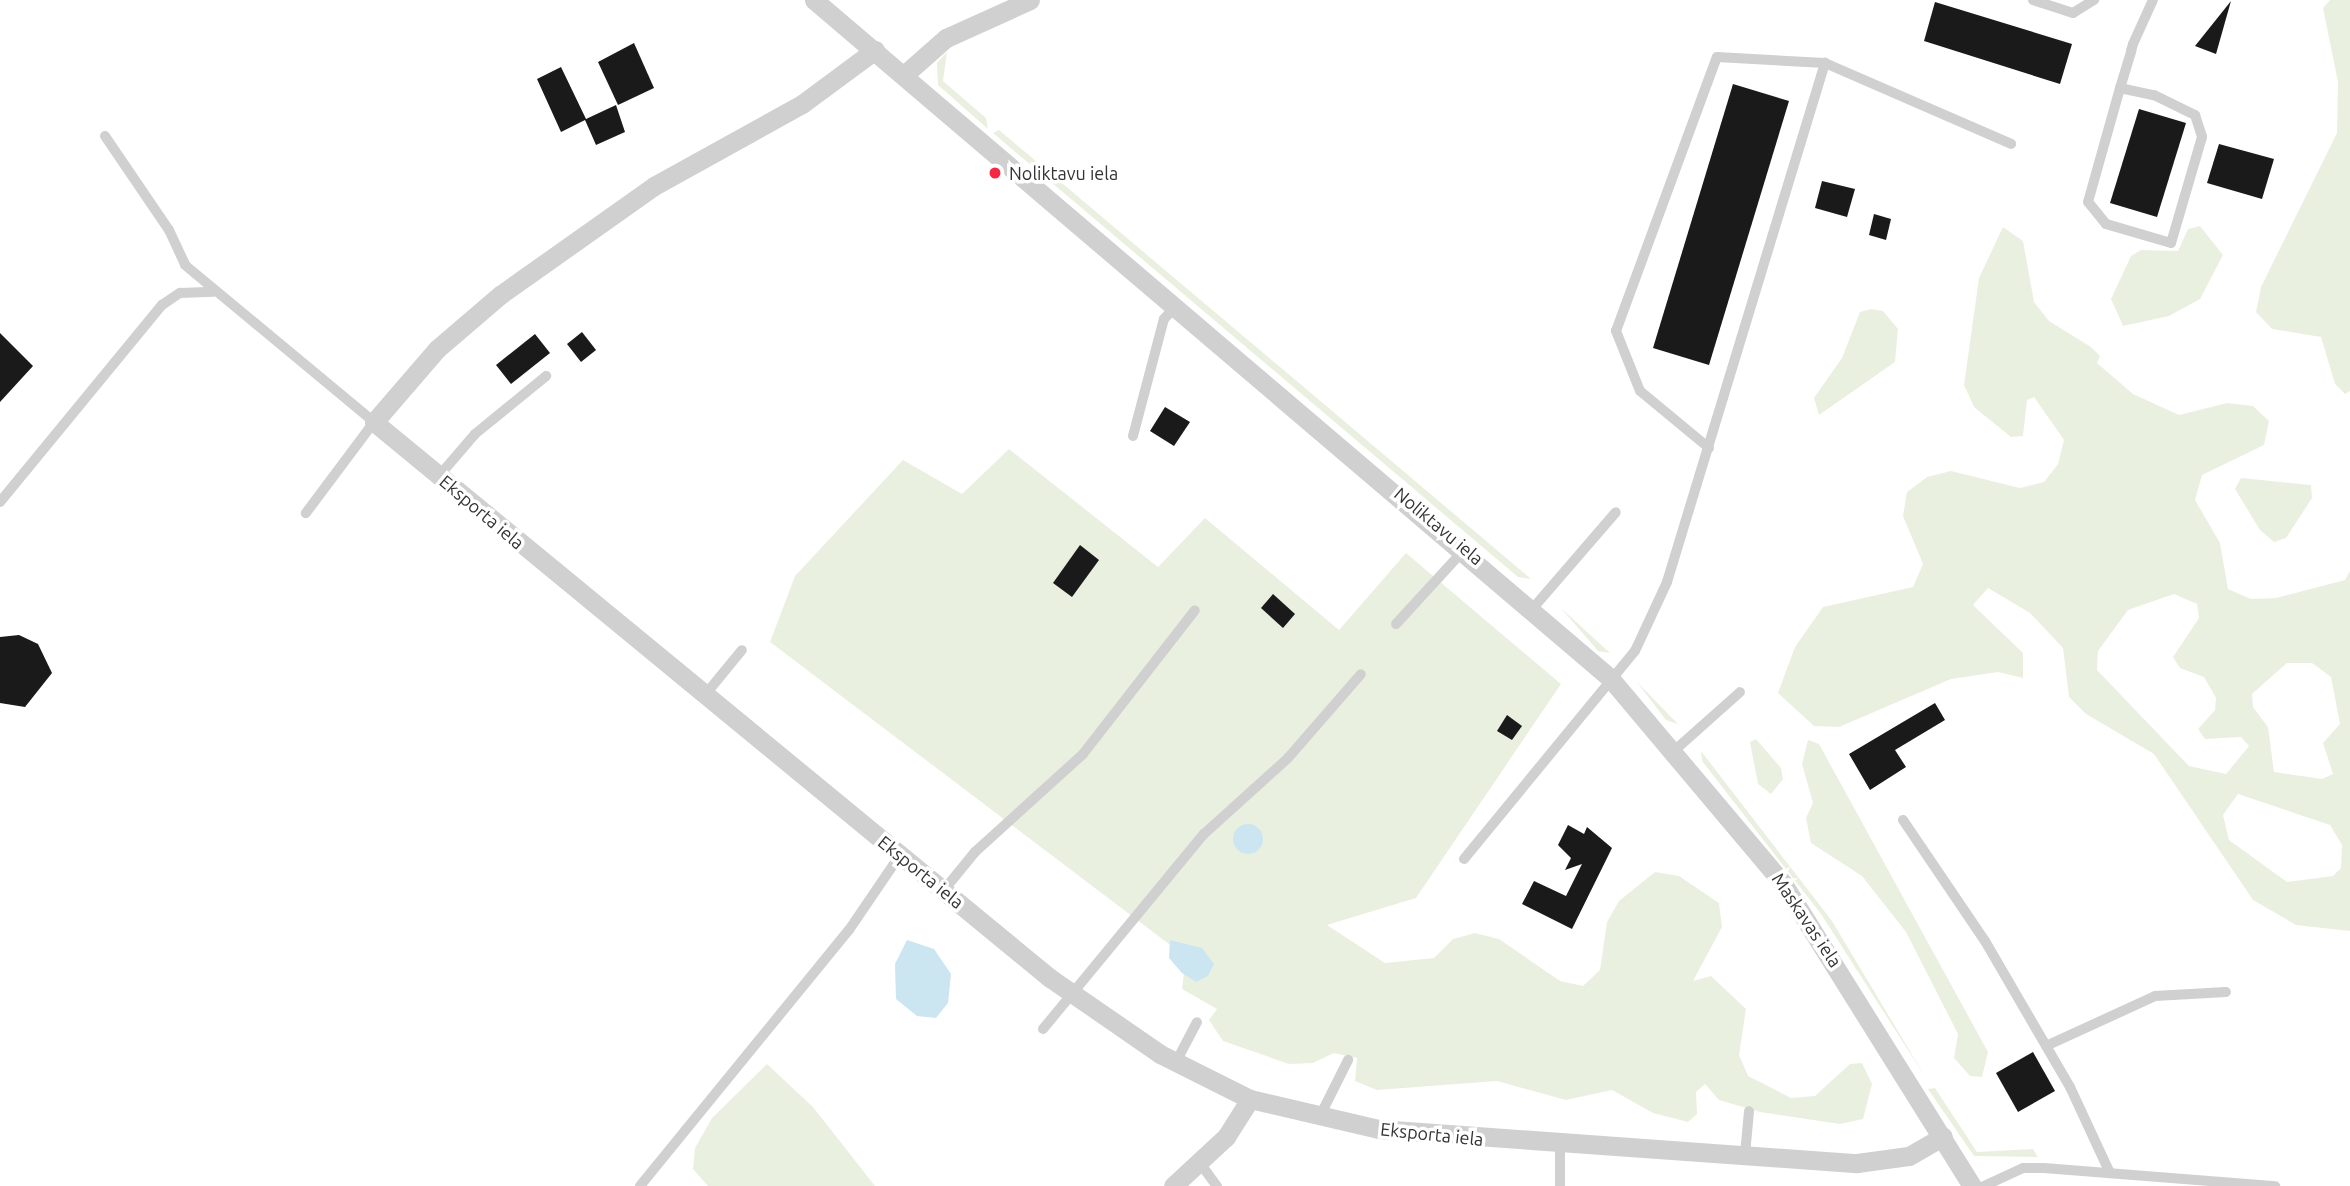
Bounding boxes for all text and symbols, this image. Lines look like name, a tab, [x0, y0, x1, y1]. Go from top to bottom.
place label: Noliktavu iela	[1009, 162, 1118, 184]
marker: Noliktavu iela	[987, 165, 1003, 181]
street label: Eksporta iela	[435, 470, 529, 554]
street label: Noliktavu iela	[1390, 483, 1488, 569]
street label: Eksporta iela	[874, 831, 968, 913]
street label: Maskavas iela	[1767, 869, 1847, 971]
street label: Eksporta iela	[1379, 1118, 1485, 1150]

